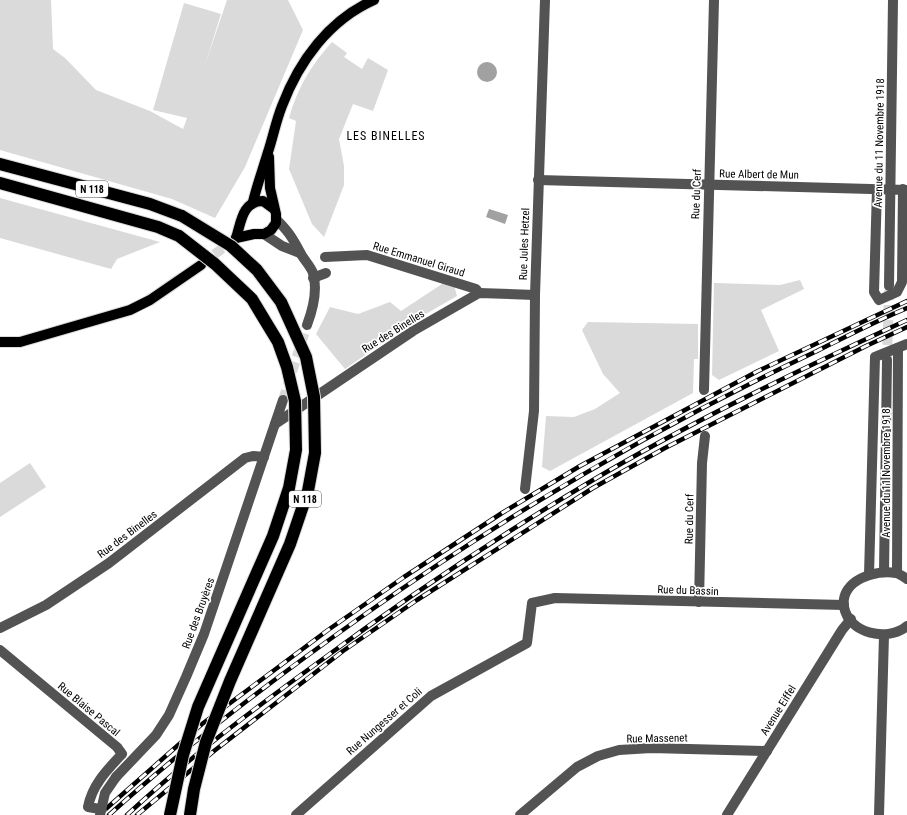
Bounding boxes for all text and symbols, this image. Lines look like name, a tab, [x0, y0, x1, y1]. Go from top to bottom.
street label: Avenue du 11 Novembre 1918	[872, 78, 887, 208]
district label: LES BINELLES	[346, 129, 426, 143]
street label: Rue Albert de Mun	[719, 167, 799, 182]
street label: Rue du Cerf	[689, 168, 704, 219]
road number: N 118	[76, 181, 108, 197]
street label: Rue Jules Hetzel	[517, 208, 532, 280]
street label: Rue Emmanuel Giraud	[371, 239, 466, 280]
street label: Rue des Binelles	[360, 307, 427, 356]
street label: Avenue du 11 Novembre 1918	[880, 408, 893, 538]
road number: N 118	[289, 491, 321, 507]
street label: Rue du Cerf	[683, 493, 696, 544]
street label: Rue des Binelles	[95, 508, 160, 561]
street label: Rue des Bruyères	[180, 576, 217, 651]
street label: Rue du Bassin	[657, 583, 719, 598]
street label: Rue Blaise Pascal	[55, 680, 122, 739]
street label: Avenue Eiffel	[758, 683, 799, 738]
street label: Rue Nungesser et Coli	[344, 685, 425, 758]
street label: Rue Massenet	[626, 731, 688, 746]

